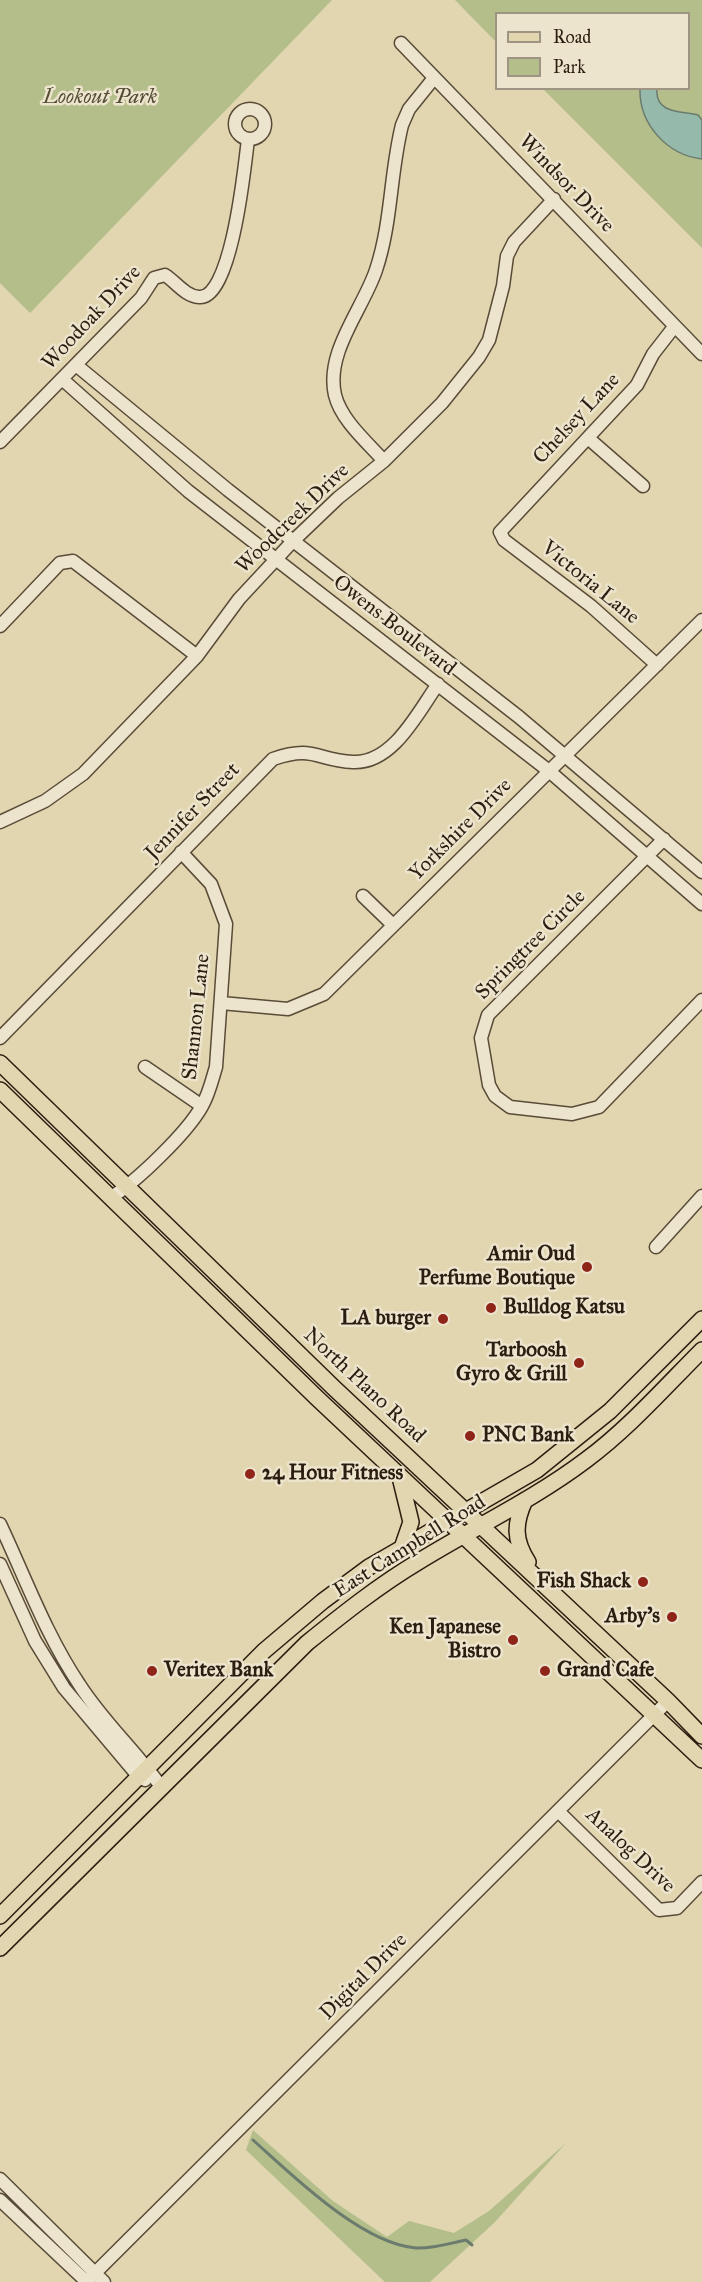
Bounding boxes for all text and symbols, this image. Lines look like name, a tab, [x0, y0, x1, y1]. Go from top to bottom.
legend	[495, 12, 690, 90]
text: Road	[553, 26, 591, 48]
text: Park	[553, 56, 586, 78]
park label: Lookout Park	[43, 85, 157, 111]
street label: Windsor Drive	[513, 130, 619, 238]
street label: Woodoak Drive	[37, 261, 147, 375]
street label: Chelsey Lane	[528, 368, 626, 470]
street label: Woodcreek Drive	[231, 459, 355, 579]
street label: Victoria Lane	[536, 536, 644, 630]
street label: Owens Boulevard	[327, 570, 461, 682]
street label: Jennifer Street	[140, 758, 246, 866]
street label: Yorkshire Drive	[404, 773, 518, 887]
street label: Springtree Circle	[471, 885, 591, 1005]
street label: Shannon Lane	[178, 953, 216, 1081]
place label: Amir Oud Perfume Boutique	[419, 1242, 575, 1292]
marker: Amir Oud Perfume Boutique	[580, 1260, 594, 1274]
place label: Bulldog Katsu	[503, 1295, 625, 1321]
marker: Bulldog Katsu	[484, 1301, 498, 1315]
place label: LA burger	[341, 1306, 431, 1332]
marker: LA burger	[436, 1312, 450, 1326]
street label: North Plano Road	[298, 1323, 430, 1449]
place label: Tarboosh Gyro & Grill	[456, 1338, 567, 1388]
marker: Tarboosh Gyro & Grill	[572, 1356, 586, 1370]
place label: PNC Bank	[482, 1423, 574, 1449]
marker: PNC Bank	[463, 1429, 477, 1443]
place label: 24 Hour Fitness	[262, 1461, 403, 1487]
marker: 24 Hour Fitness	[243, 1467, 257, 1481]
street label: East Campbell Road	[329, 1490, 491, 1604]
place label: Fish Shack	[536, 1569, 631, 1595]
marker: Fish Shack	[636, 1575, 650, 1589]
place label: Arby's	[605, 1604, 660, 1630]
marker: Arby's	[665, 1610, 679, 1624]
place label: Ken Japanese Bistro	[389, 1615, 501, 1665]
marker: Ken Japanese Bistro	[506, 1633, 520, 1647]
place label: Veritex Bank	[164, 1658, 273, 1684]
place label: Grand Cafe	[557, 1658, 654, 1684]
marker: Veritex Bank	[145, 1664, 159, 1678]
marker: Grand Cafe	[538, 1664, 552, 1678]
street label: Analog Drive	[580, 1803, 680, 1899]
street label: Digital Drive	[315, 1928, 413, 2026]

